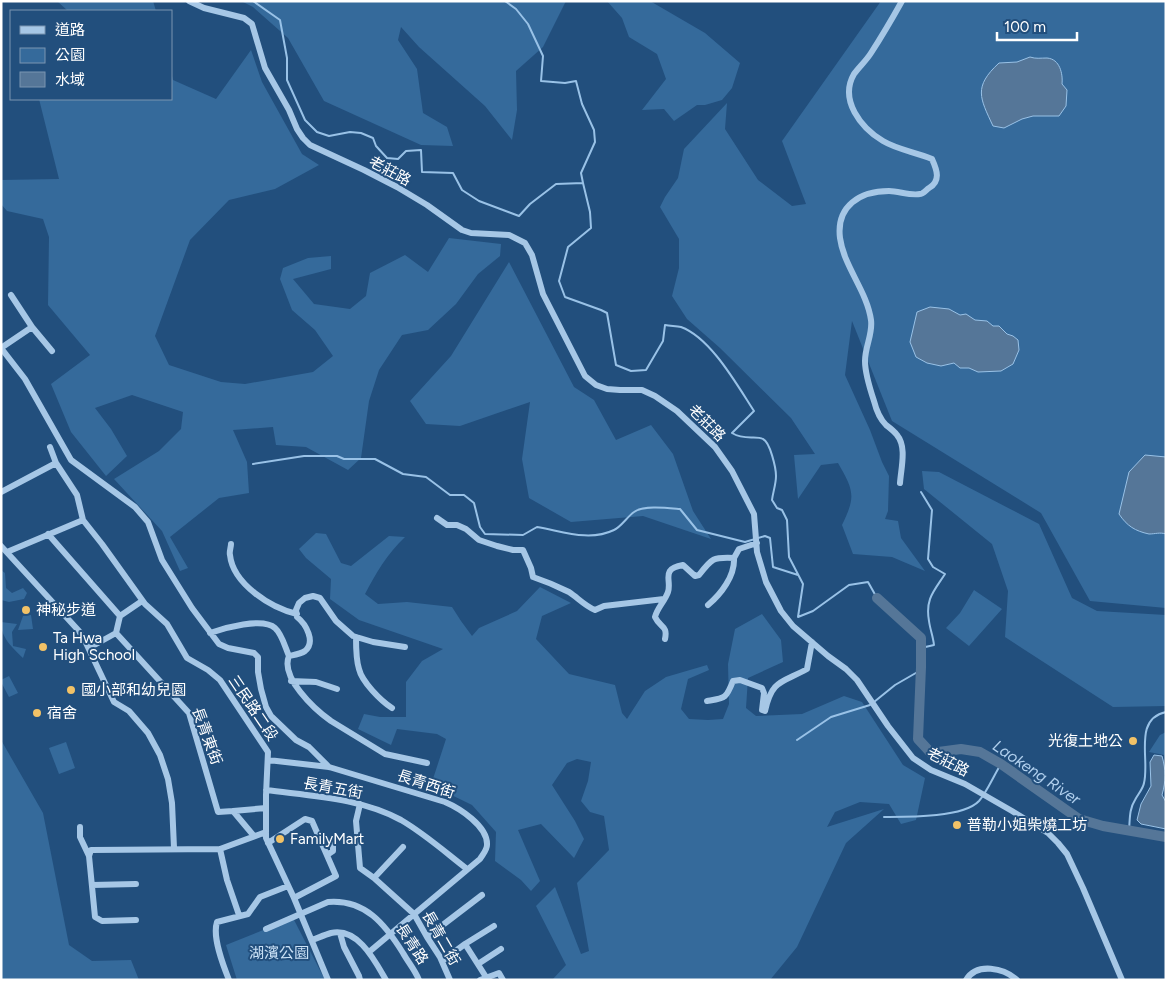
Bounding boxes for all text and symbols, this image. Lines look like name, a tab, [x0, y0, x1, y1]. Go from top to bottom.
legend	[10, 10, 172, 100]
scale bar	[997, 10, 1077, 42]
text: 100 m	[1004, 18, 1046, 36]
text: 道路	[55, 21, 85, 39]
text: 公園	[55, 46, 85, 64]
text: 水域	[55, 71, 85, 89]
street label: 老莊路	[366, 152, 414, 190]
street label: 老莊路	[685, 401, 729, 445]
place label: 神秘步道	[36, 601, 96, 619]
marker: 神秘步道	[20, 604, 32, 616]
place label: Ta Hwa High School	[53, 629, 135, 664]
marker: Ta Hwa High School	[37, 641, 49, 653]
street label: 三民路二段	[225, 672, 281, 744]
place label: 國小部和幼兒園	[81, 681, 186, 699]
marker: 國小部和幼兒園	[65, 684, 77, 696]
place label: 宿舍	[47, 704, 77, 722]
street label: 長青東街	[188, 705, 226, 767]
marker: 宿舍	[31, 707, 43, 719]
place label: 光復土地公	[1048, 732, 1123, 750]
marker: 光復土地公	[1127, 735, 1139, 747]
water label: Laokeng River	[989, 736, 1085, 809]
street label: 老莊路	[924, 744, 972, 780]
street label: 長青西街	[395, 766, 457, 802]
street label: 長青五街	[302, 774, 364, 802]
place label: 普勒小姐柴燒工坊	[967, 816, 1087, 834]
marker: 普勒小姐柴燒工坊	[951, 819, 963, 831]
place label: FamilyMart	[290, 830, 365, 848]
marker: FamilyMart	[274, 833, 286, 845]
street label: 長青二街	[418, 908, 464, 968]
street label: 長青路	[392, 920, 432, 968]
park label: 湖濱公園	[249, 944, 309, 962]

